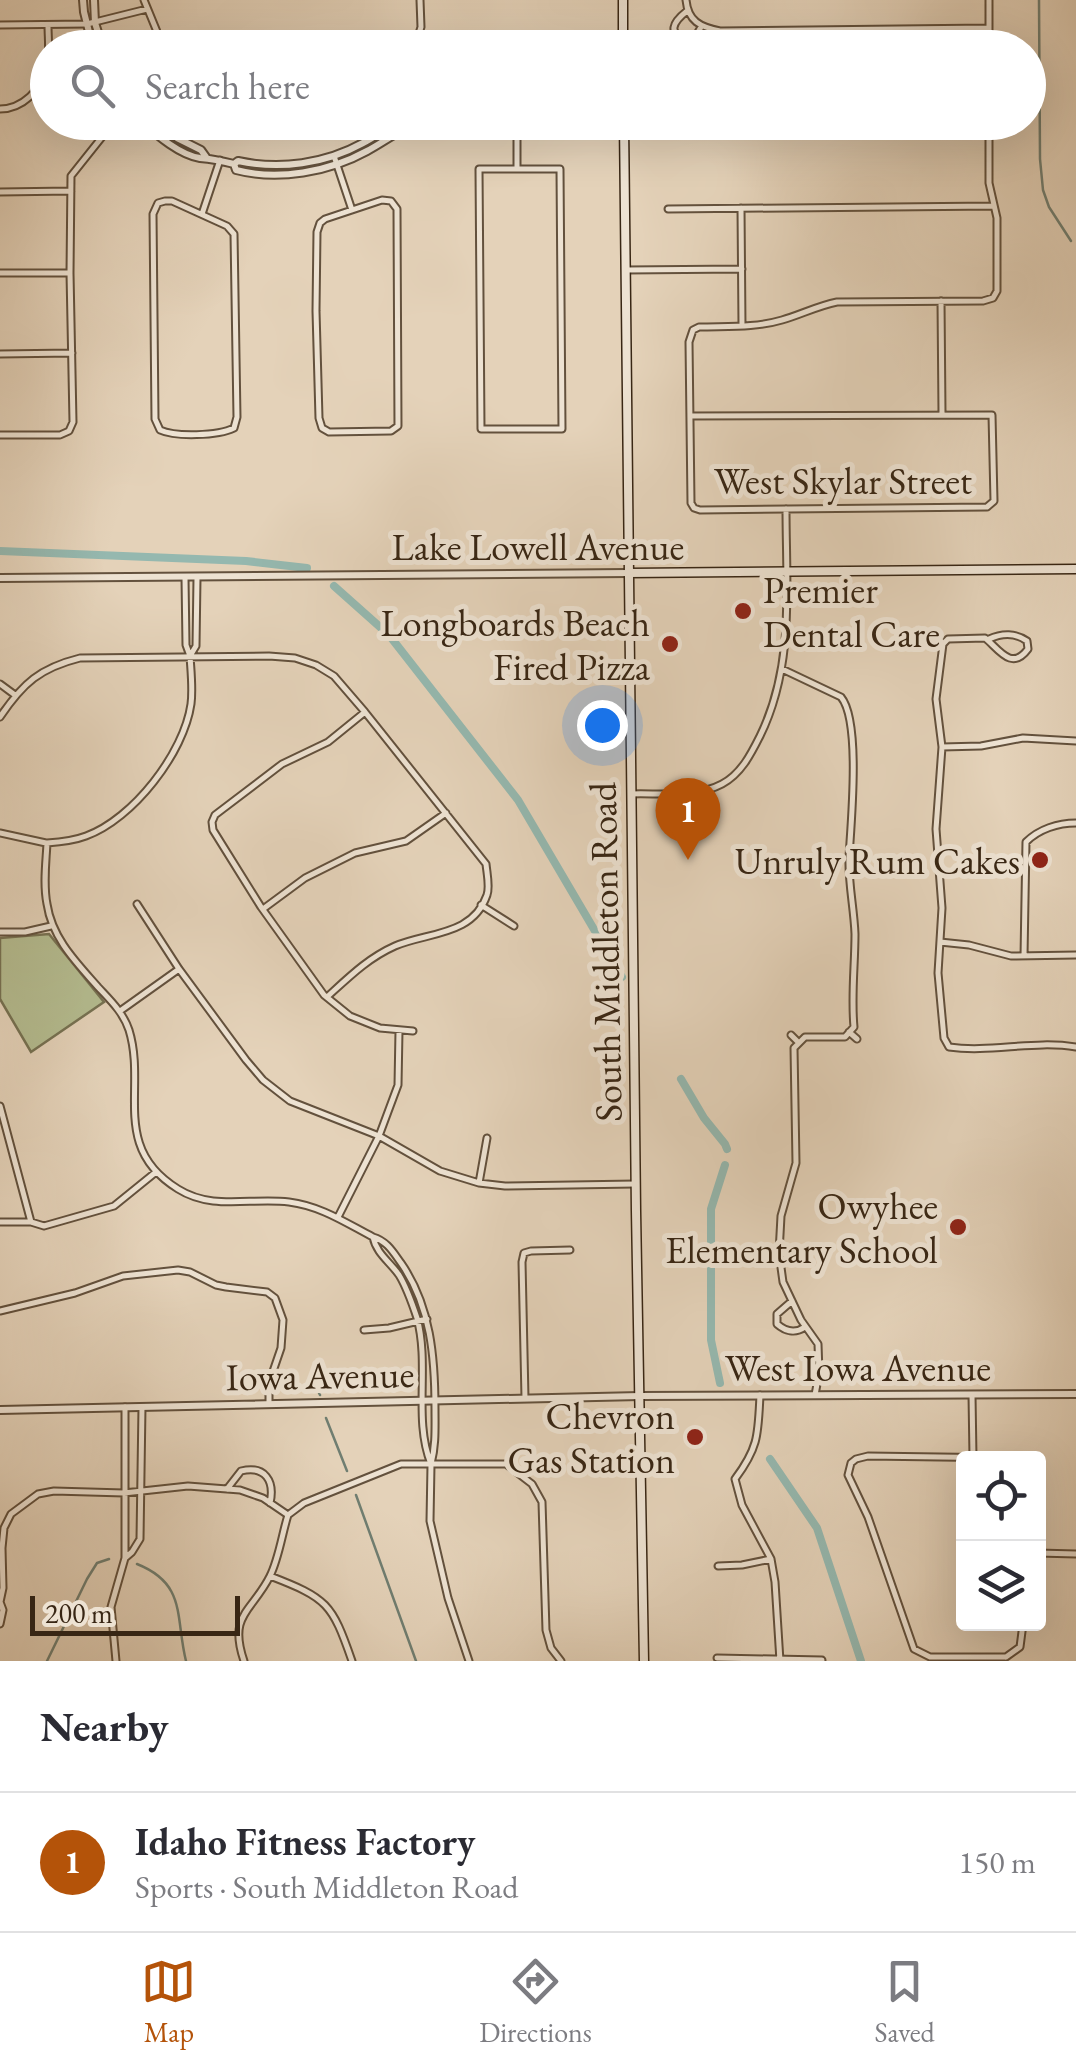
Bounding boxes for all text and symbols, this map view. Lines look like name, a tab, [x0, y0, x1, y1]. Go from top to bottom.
search box	[30, 30, 1046, 140]
icon: search	[65, 58, 120, 113]
text: Search here	[145, 61, 310, 110]
street label: West Skylar Street	[714, 456, 972, 505]
street label: Lake Lowell Avenue	[392, 522, 684, 571]
place label: Premier Dental Care	[763, 565, 940, 658]
place label: Longboards Beach Fired Pizza	[381, 598, 651, 691]
marker: Premier Dental Care	[732, 600, 754, 622]
marker: Longboards Beach Fired Pizza	[659, 633, 681, 655]
your location	[577, 700, 628, 751]
pin: 1	[656, 778, 720, 860]
street label: South Middleton Road	[578, 781, 632, 1122]
place label: Unruly Rum Cakes	[734, 836, 1020, 885]
marker: Unruly Rum Cakes	[1029, 849, 1051, 871]
place label: Owyhee Elementary School	[665, 1181, 938, 1274]
marker: Owyhee Elementary School	[947, 1216, 969, 1238]
street label: West Iowa Avenue	[725, 1343, 991, 1392]
street label: Iowa Avenue	[225, 1349, 415, 1401]
place label: Chevron Gas Station	[507, 1391, 675, 1484]
marker: Chevron Gas Station	[684, 1426, 706, 1448]
map controls	[956, 1451, 1046, 1631]
button: locate	[956, 1451, 1046, 1541]
button: layers	[956, 1541, 1046, 1631]
scale bar	[30, 1591, 240, 1636]
text: 200 m	[45, 1595, 113, 1631]
text: Nearby	[40, 1699, 169, 1754]
text: Idaho Fitness Factory	[135, 1817, 475, 1866]
text: 1	[64, 1841, 81, 1883]
text: 150 m	[959, 1841, 1036, 1883]
text: Sports · South Middleton Road	[135, 1866, 519, 1908]
tab: Map	[141, 1954, 196, 2050]
tab: Directions	[479, 1954, 592, 2050]
tab: Saved	[875, 1954, 935, 2050]

